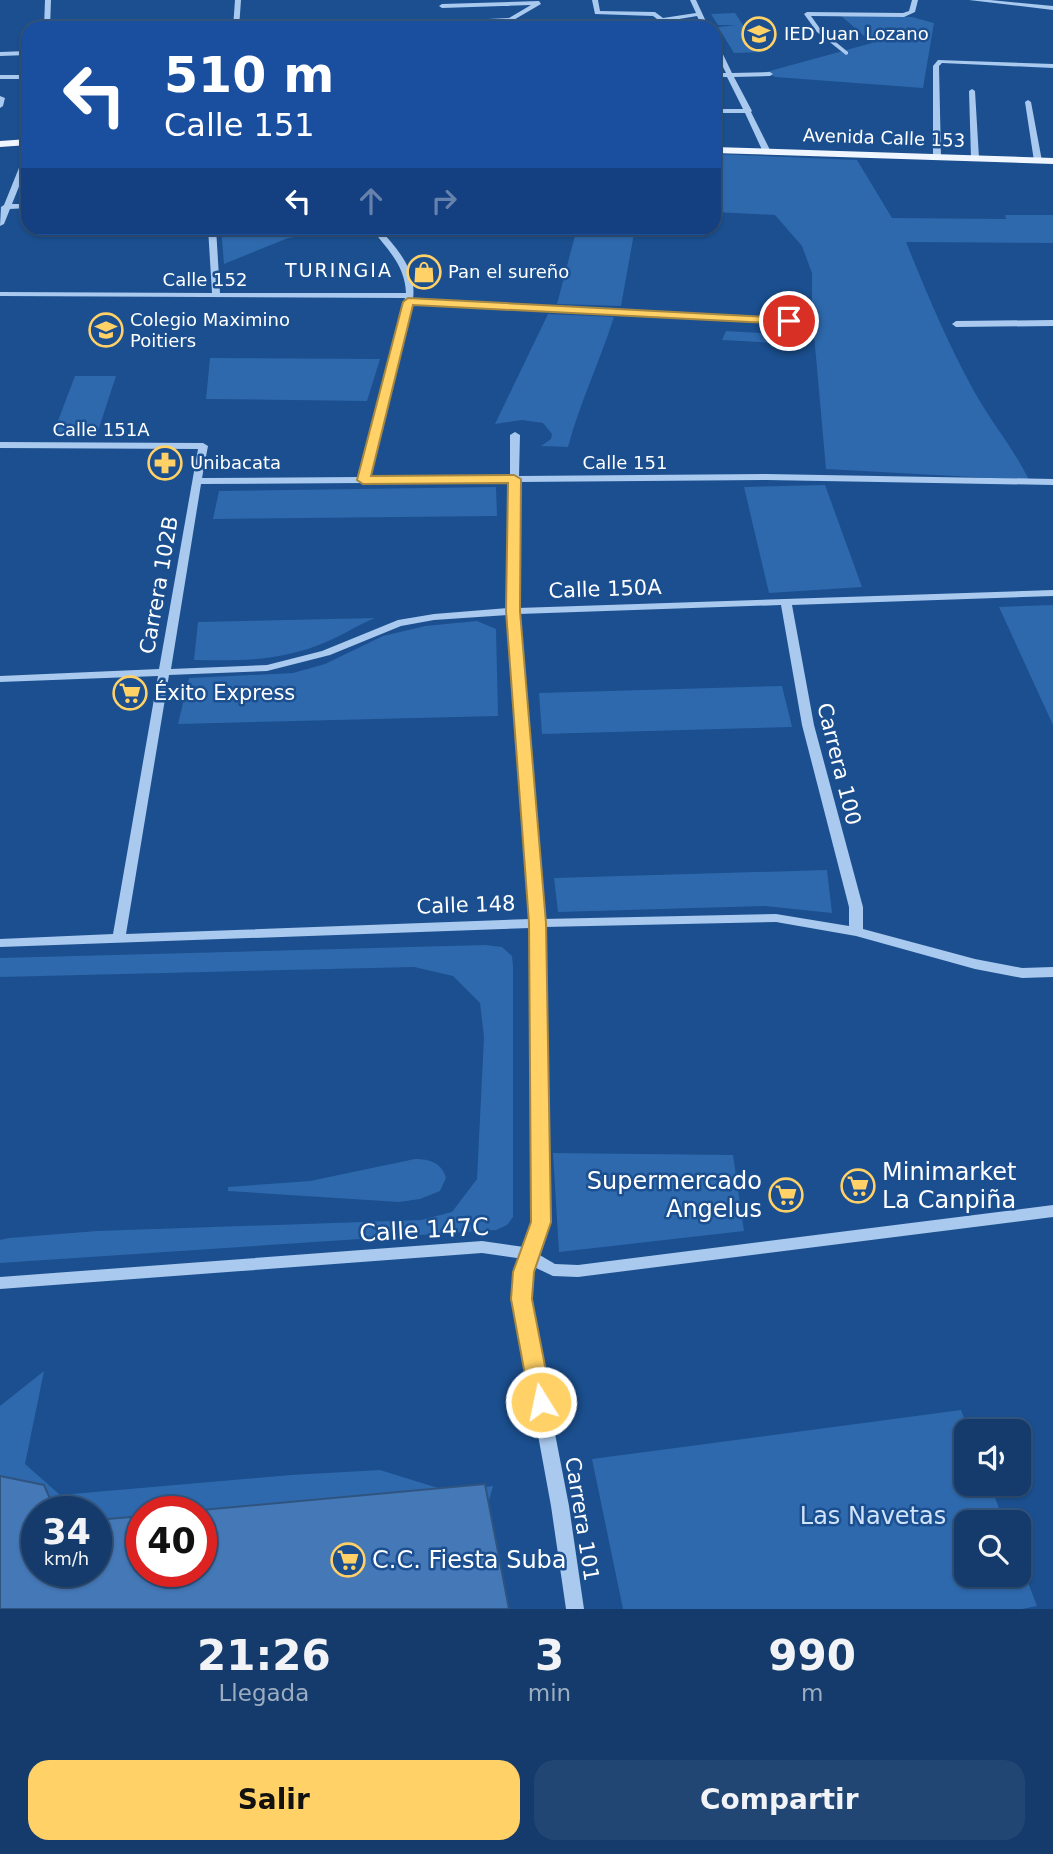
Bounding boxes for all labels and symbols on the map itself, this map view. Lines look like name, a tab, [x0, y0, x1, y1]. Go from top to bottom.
school or university icon: IED Juan Lozano	[740, 15, 778, 53]
place label: IED Juan Lozano	[784, 23, 929, 44]
street label: Avenida Calle 153	[803, 124, 965, 151]
shop icon: Pan el sureño	[405, 253, 443, 291]
district label: TURINGIA	[284, 259, 393, 281]
place label: Pan el sureño	[448, 261, 569, 282]
street label: Calle 152	[163, 269, 247, 290]
pin	[759, 291, 819, 351]
place label: Colegio Maximino Poitiers	[130, 309, 290, 351]
school or university icon: Colegio Maximino Poitiers	[87, 311, 125, 349]
street label: Calle 151A	[52, 419, 150, 440]
pharmacy icon: Unibacata	[146, 444, 184, 482]
place label: Unibacata	[190, 452, 281, 473]
street label: Calle 151	[583, 452, 667, 473]
street label: Carrera 102B	[135, 514, 183, 656]
street label: Calle 150A	[548, 575, 663, 603]
supermarket icon: Éxito Express	[111, 674, 149, 712]
place label: Éxito Express	[154, 680, 295, 705]
street label: Carrera 100	[812, 700, 866, 828]
street label: Calle 148	[416, 891, 516, 919]
place label: Minimarket La Canpiña	[882, 1158, 1016, 1214]
place label: Supermercado Angelus	[587, 1167, 762, 1223]
supermarket icon: Minimarket La Canpiña	[839, 1167, 877, 1205]
supermarket icon: Supermercado Angelus	[767, 1176, 805, 1214]
street label: Calle 147C	[358, 1213, 490, 1247]
position arrow	[504, 1365, 578, 1439]
street label: Carrera 101	[560, 1455, 604, 1583]
speed limit sign: 40	[126, 1496, 217, 1587]
park label: Las Navetas	[800, 1502, 946, 1530]
supermarket icon: C.C. Fiesta Suba	[329, 1541, 367, 1579]
place label: C.C. Fiesta Suba	[372, 1546, 567, 1574]

